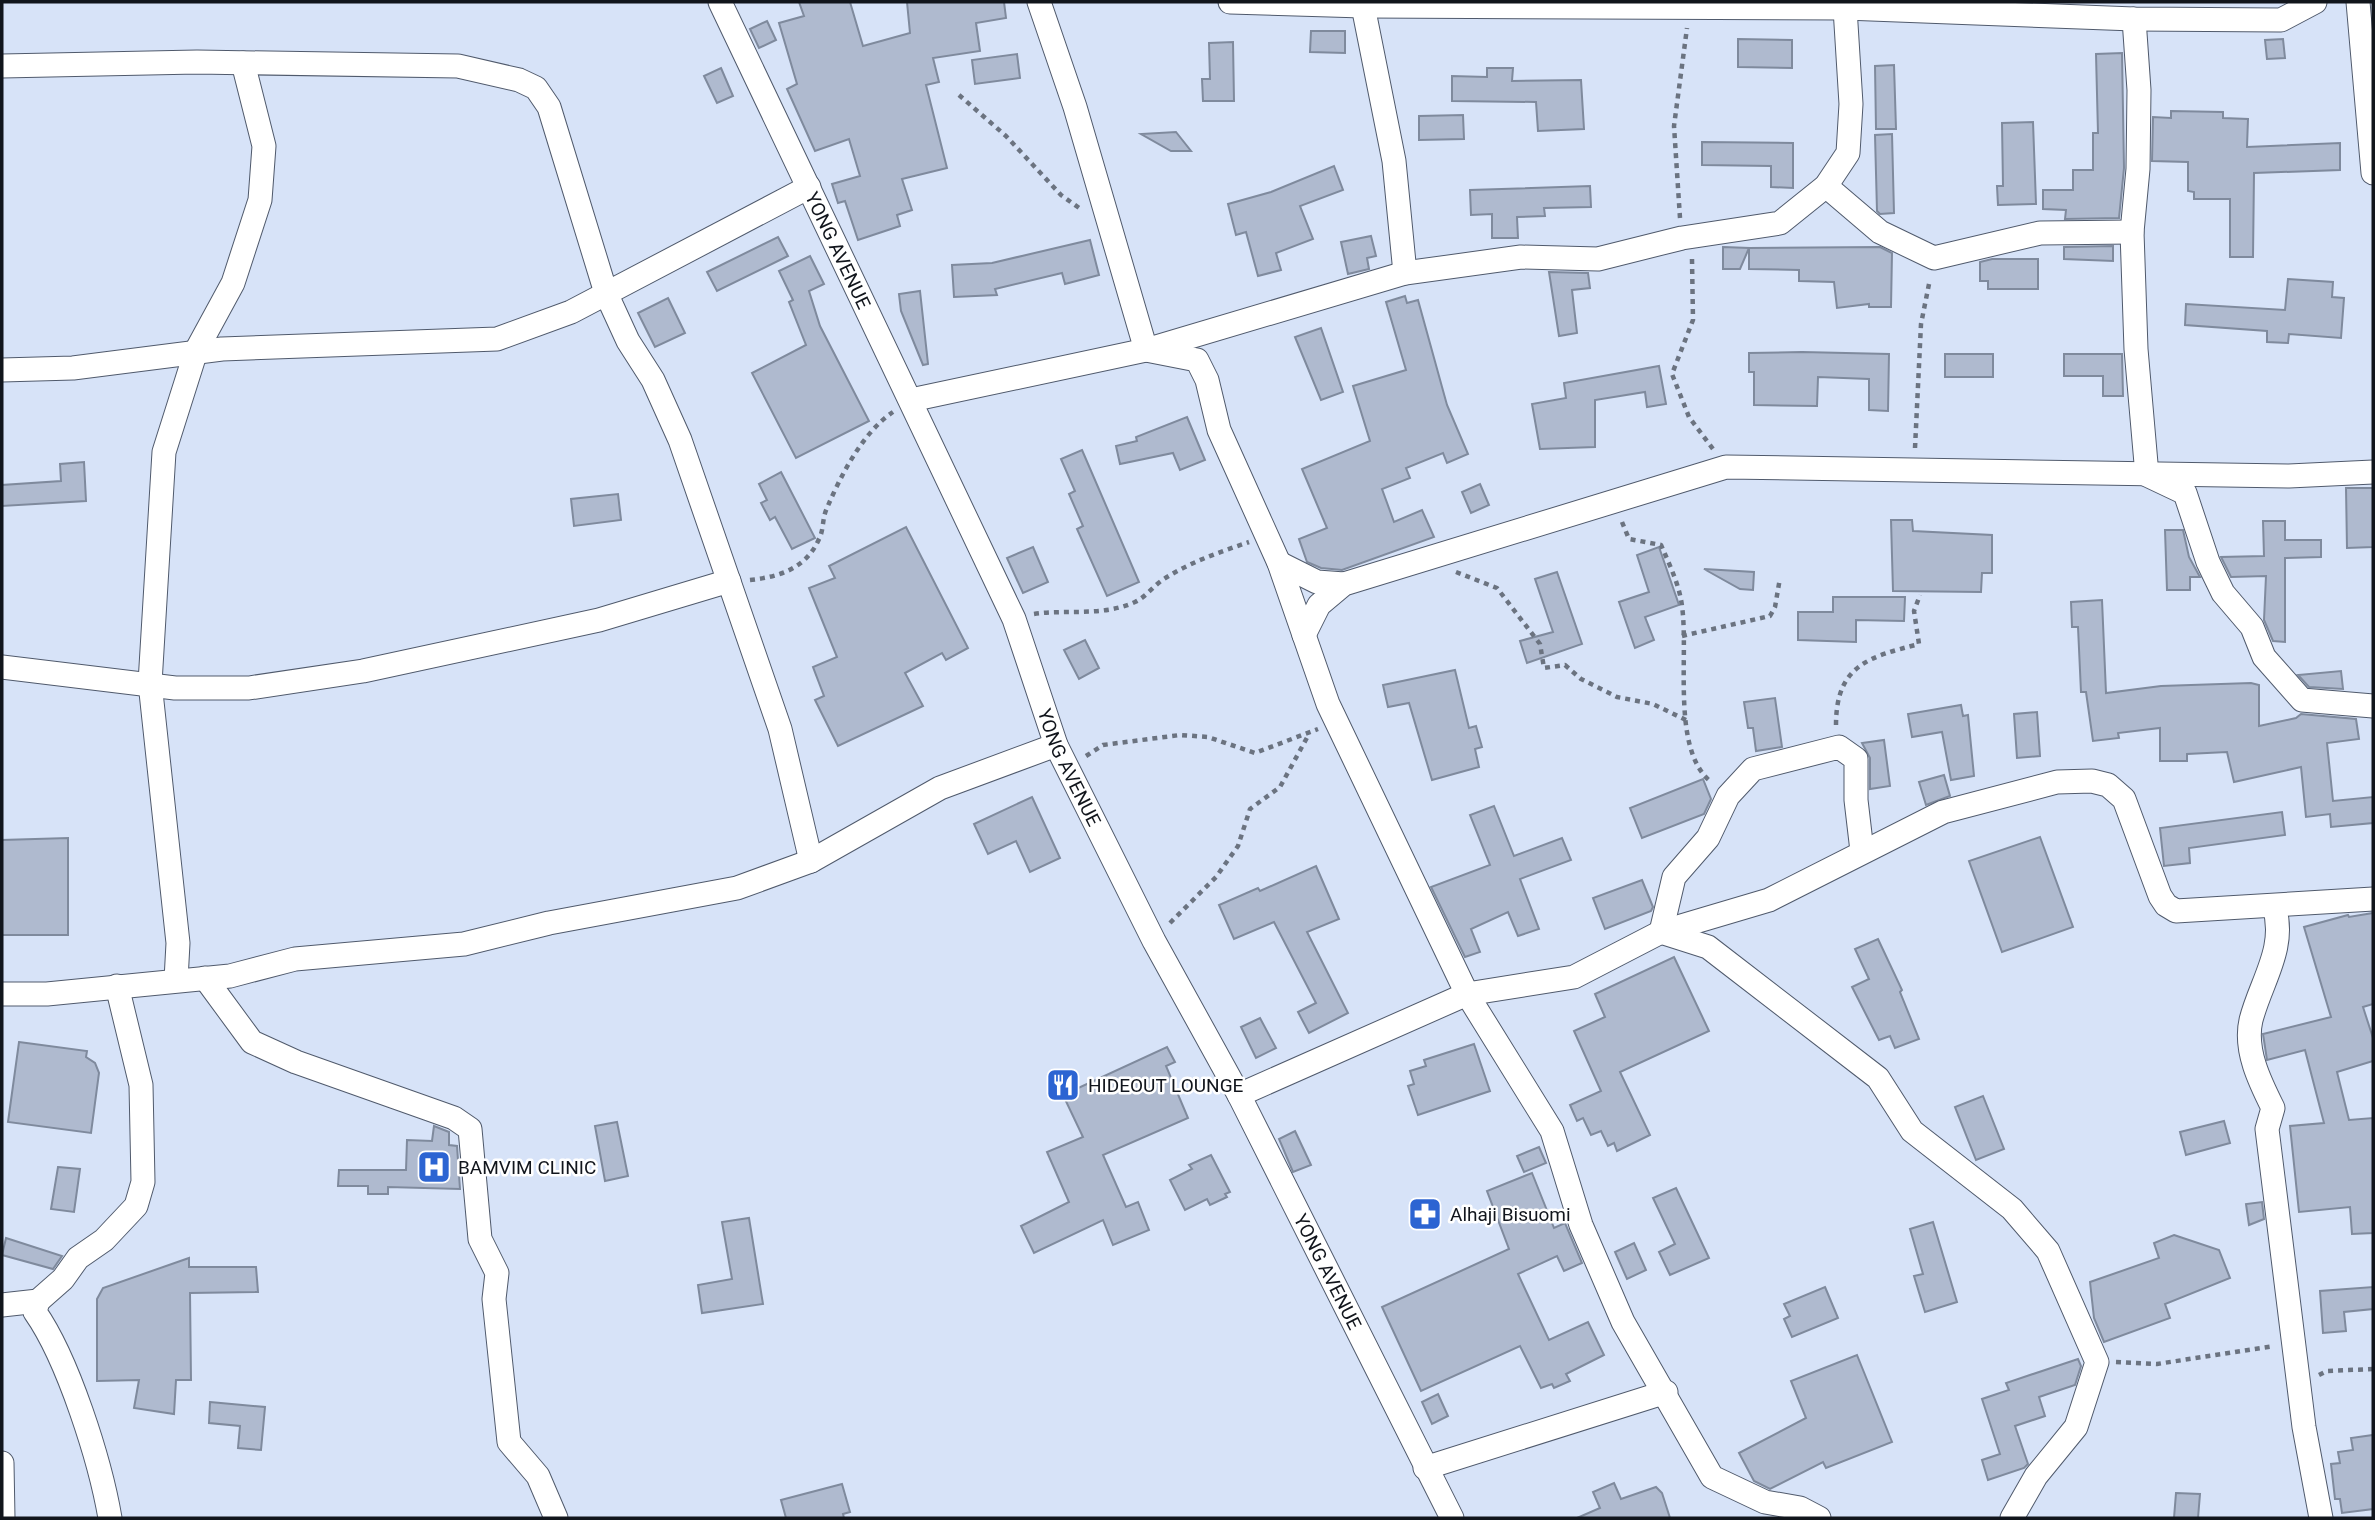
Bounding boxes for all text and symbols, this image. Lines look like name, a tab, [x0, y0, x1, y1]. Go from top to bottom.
street label: YONG AVENUE	[801, 188, 876, 313]
street label: YONG AVENUE	[1033, 706, 1106, 830]
restaurant icon: HIDEOUT LOUNGE	[1044, 1066, 1082, 1104]
place label: HIDEOUT LOUNGE	[1088, 1074, 1244, 1097]
hospital icon: BAMVIM CLINIC	[415, 1148, 453, 1186]
place label: BAMVIM CLINIC	[458, 1156, 596, 1179]
pharmacy icon: Alhaji Bisuomi	[1406, 1195, 1444, 1233]
place label: Alhaji Bisuomi	[1450, 1203, 1571, 1226]
street label: YONG AVENUE	[1289, 1210, 1367, 1333]

